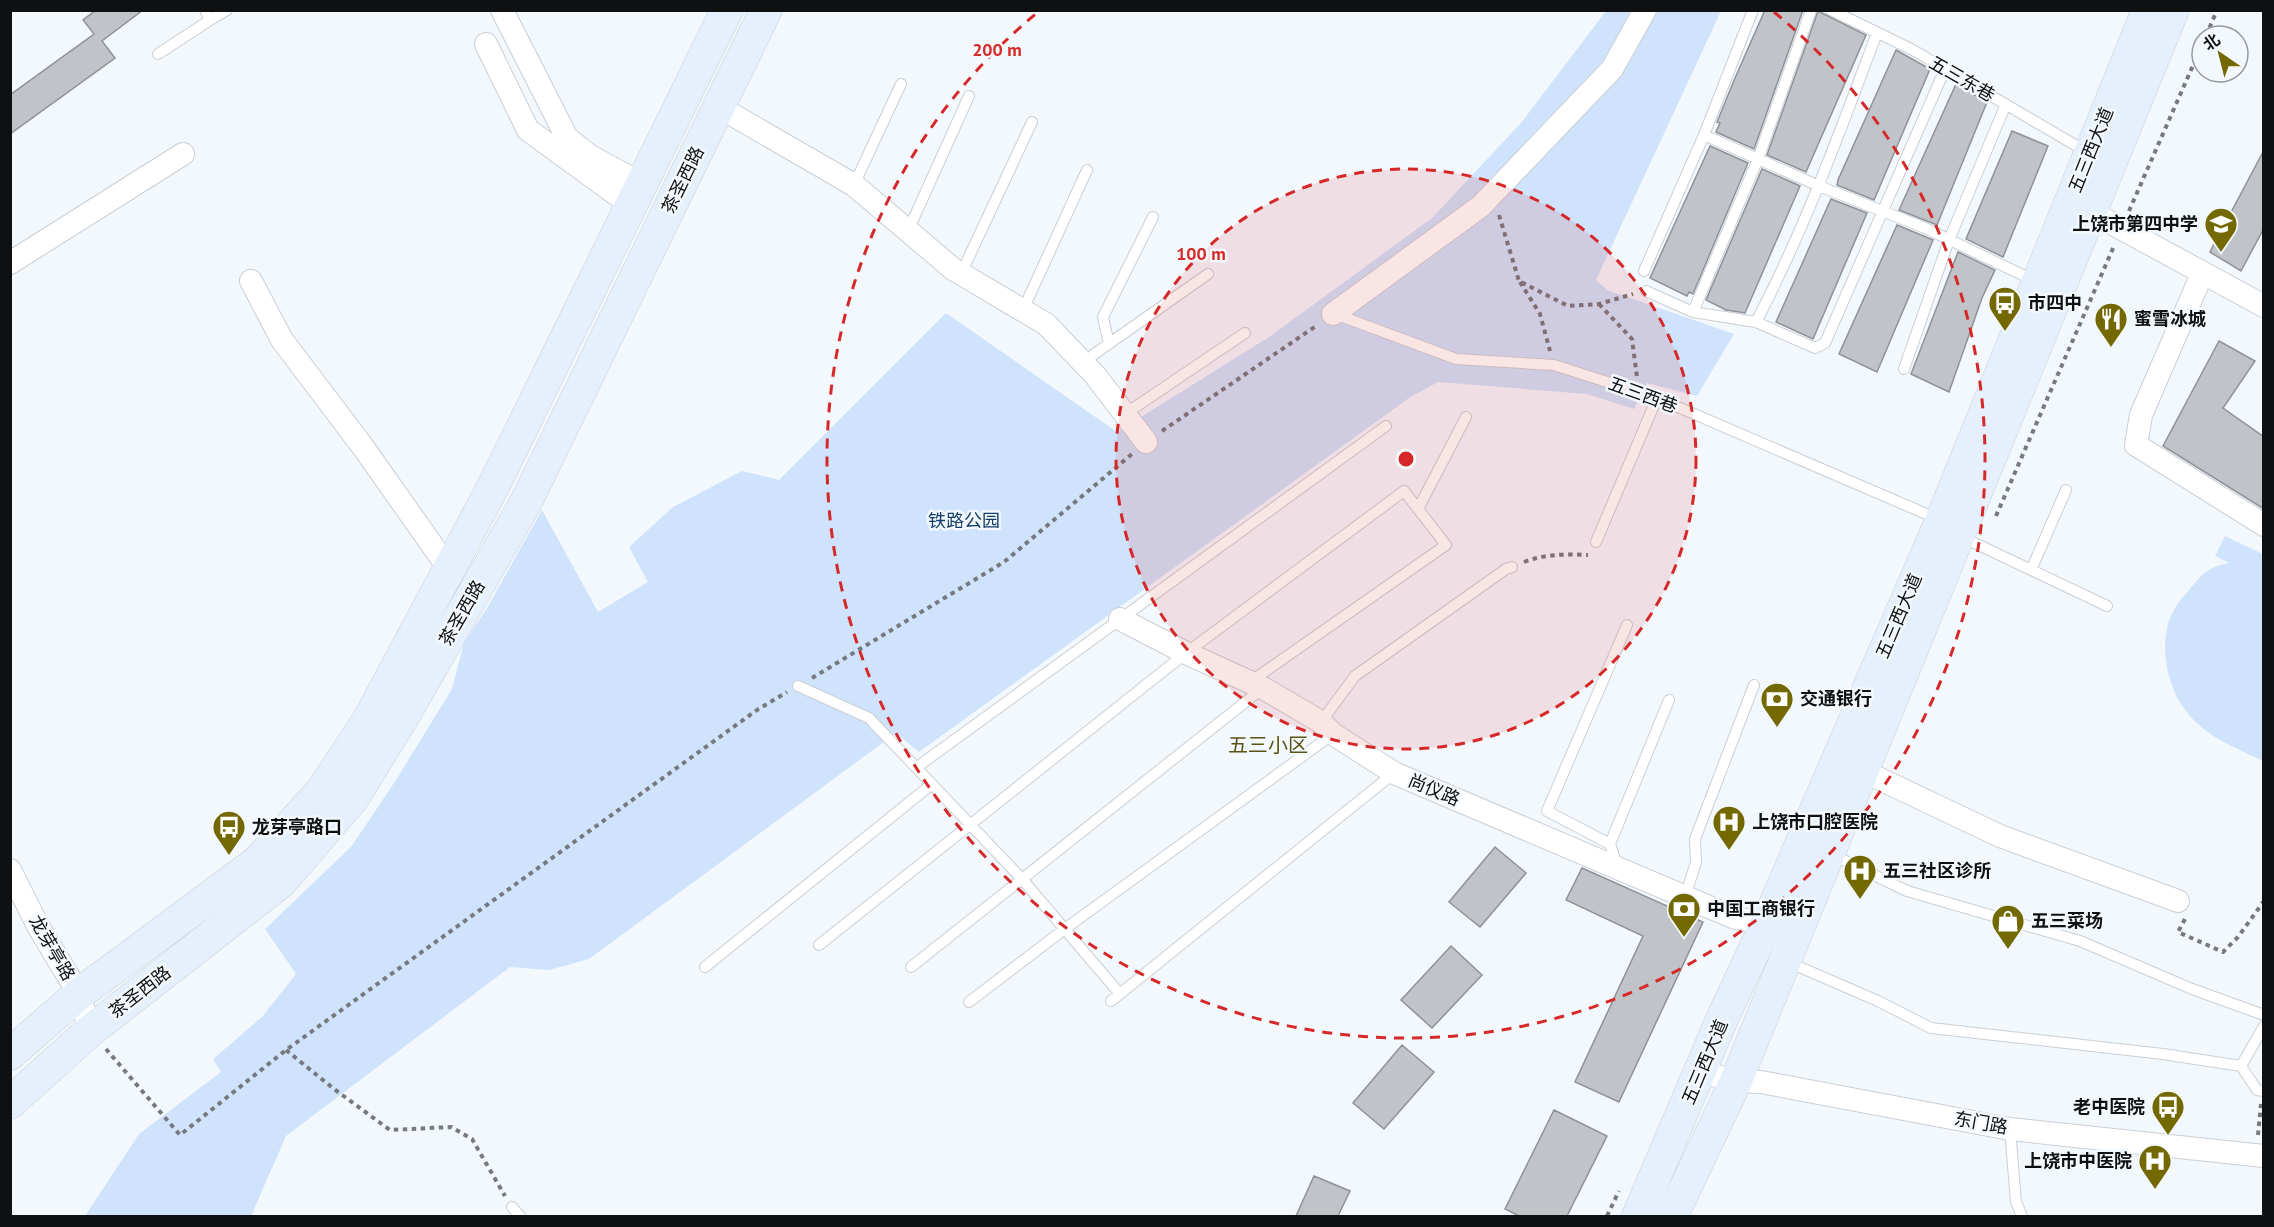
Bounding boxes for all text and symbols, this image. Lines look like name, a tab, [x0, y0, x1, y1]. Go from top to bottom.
north arrow	[2190, 24, 2250, 84]
text: 北	[2199, 29, 2224, 54]
text: 200 m	[972, 38, 1022, 61]
street label: 五三东巷	[1925, 51, 1999, 107]
street label: 五三西大道	[2063, 104, 2118, 196]
street label: 茶圣西路	[656, 142, 709, 217]
school or university icon: 上饶市第四中学	[2203, 206, 2239, 253]
place label: 上饶市第四中学	[2072, 212, 2198, 235]
text: 100 m	[1176, 242, 1226, 265]
bus stop icon: 市四中	[1987, 285, 2023, 332]
place label: 市四中	[2028, 291, 2082, 314]
restaurant icon: 蜜雪冰城	[2093, 301, 2129, 348]
place label: 蜜雪冰城	[2134, 307, 2206, 330]
street label: 五三西巷	[1605, 371, 1681, 418]
centre of rings	[1396, 449, 1416, 469]
park label: 铁路公园	[928, 509, 1000, 532]
street label: 五三西大道	[1870, 570, 1927, 662]
street label: 茶圣西路	[434, 576, 490, 650]
bank icon: 交通银行	[1759, 681, 1795, 728]
place label: 交通银行	[1800, 687, 1872, 710]
district label: 五三小区	[1228, 732, 1308, 758]
street label: 尚仪路	[1405, 768, 1464, 811]
hospital icon: 上饶市口腔医院	[1711, 804, 1747, 851]
bus stop icon: 龙芽亭路口	[211, 809, 247, 856]
place label: 上饶市口腔医院	[1752, 810, 1878, 833]
place label: 龙芽亭路口	[252, 815, 342, 838]
hospital icon: 五三社区诊所	[1842, 853, 1878, 900]
place label: 五三社区诊所	[1883, 859, 1991, 882]
bank icon: 中国工商银行	[1666, 891, 1702, 938]
place label: 中国工商银行	[1707, 897, 1815, 920]
shop icon: 五三菜场	[1990, 903, 2026, 950]
place label: 五三菜场	[2031, 909, 2103, 932]
street label: 龙芽亭路	[24, 911, 80, 985]
street label: 茶圣西路	[104, 960, 175, 1023]
street label: 五三西大道	[1676, 1016, 1733, 1108]
bus stop icon: 老中医院	[2150, 1089, 2186, 1136]
place label: 老中医院	[2073, 1095, 2145, 1118]
street label: 东门路	[1953, 1106, 2010, 1139]
hospital icon: 上饶市中医院	[2137, 1143, 2173, 1190]
place label: 上饶市中医院	[2024, 1149, 2132, 1172]

